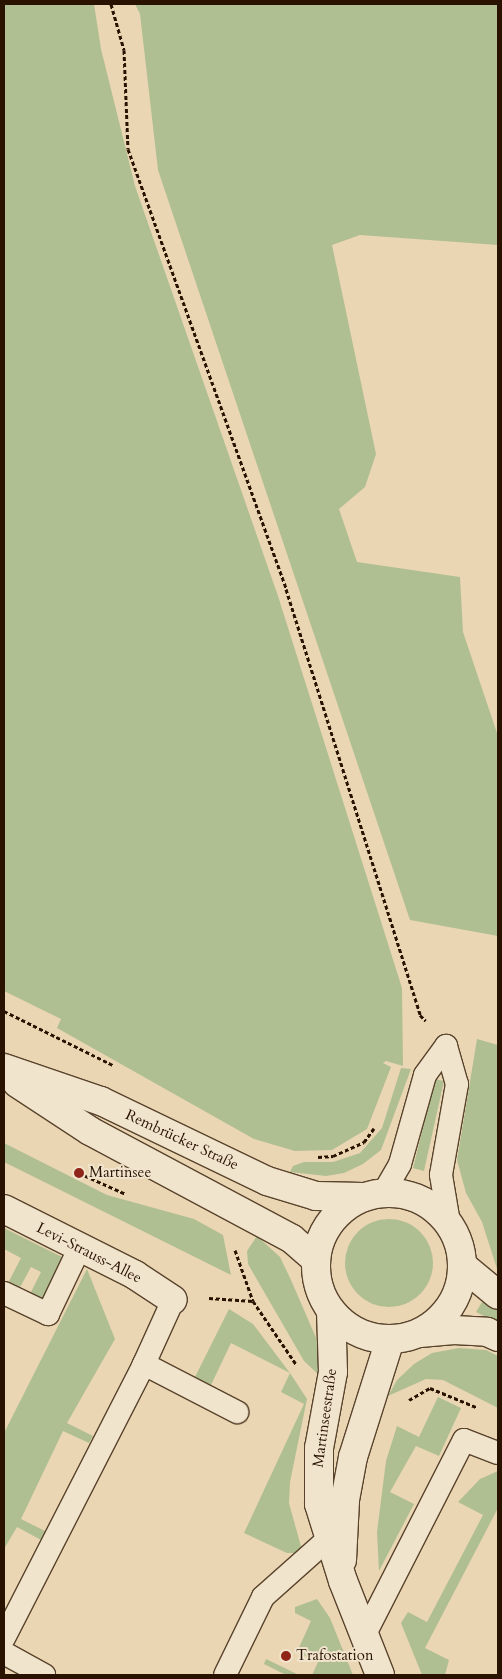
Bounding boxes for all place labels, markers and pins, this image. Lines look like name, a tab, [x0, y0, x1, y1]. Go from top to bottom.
place label: Martinsee	[89, 1164, 151, 1182]
marker: Martinsee	[73, 1167, 85, 1179]
place label: Trafostation	[296, 1647, 373, 1665]
marker: Trafostation	[280, 1650, 292, 1662]

